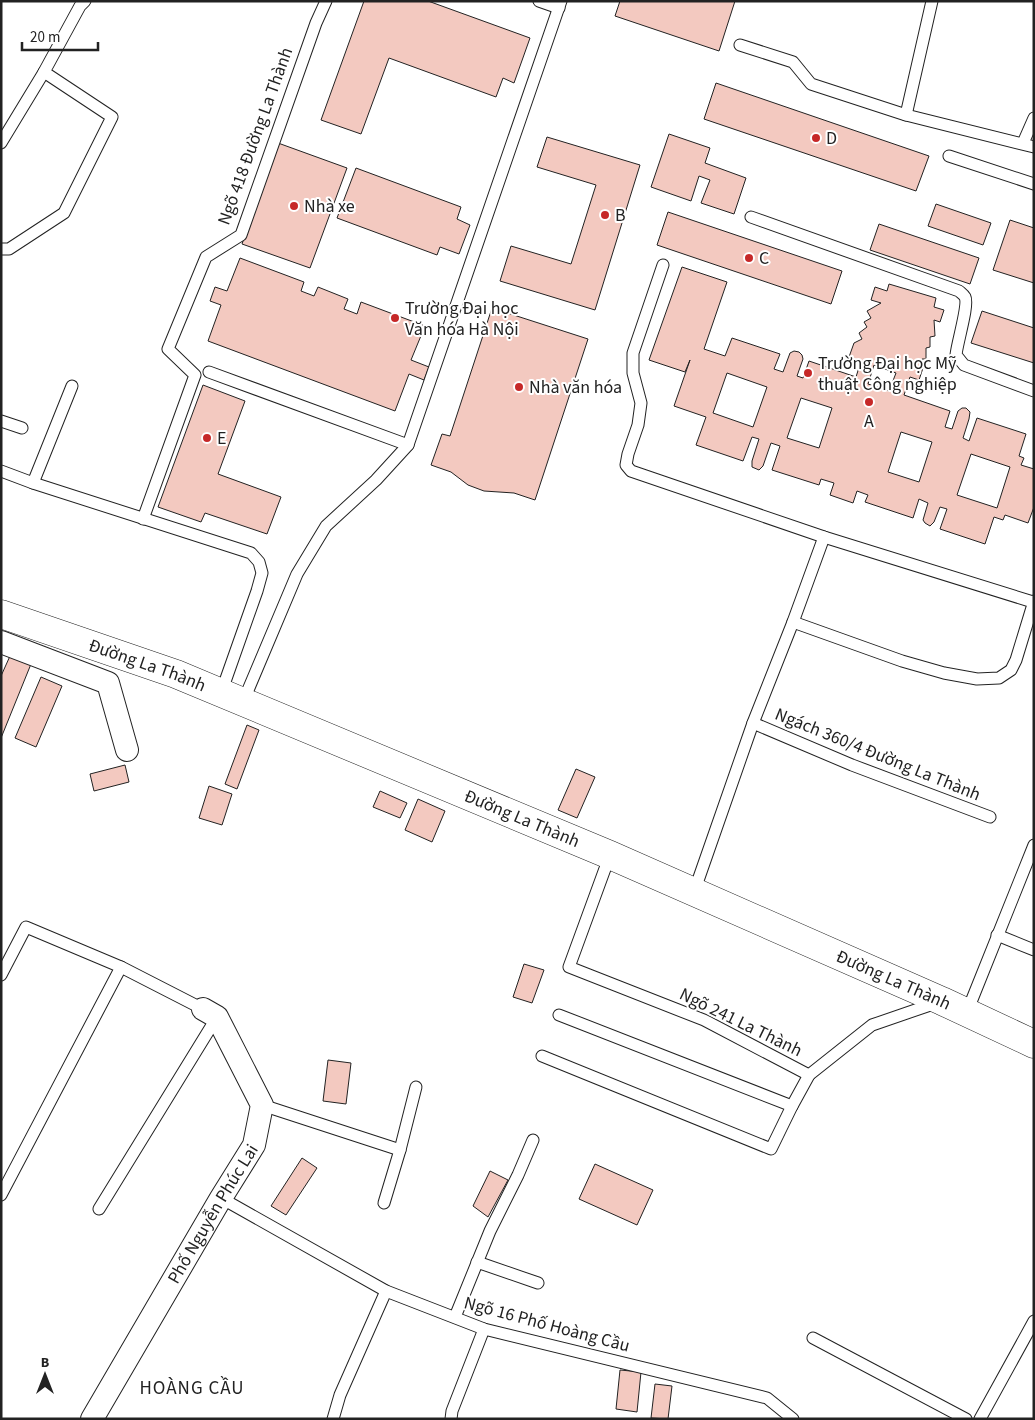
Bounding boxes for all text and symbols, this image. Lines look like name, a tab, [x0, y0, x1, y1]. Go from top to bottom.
scale bar	[22, 20, 99, 52]
text: 20 m	[30, 27, 60, 48]
street label: Ngõ 418 Đường La Thành	[212, 44, 299, 228]
place label: D	[826, 126, 837, 151]
marker: D	[810, 132, 822, 144]
place label: Nhà xe	[304, 194, 355, 219]
marker: Nhà xe	[288, 200, 300, 212]
place label: B	[615, 203, 626, 228]
marker: B	[599, 209, 611, 221]
place label: C	[759, 246, 769, 271]
marker: C	[743, 252, 755, 264]
place label: Trường Đại học Văn hóa Hà Nội	[405, 296, 519, 342]
marker: Trường Đại học Văn hóa Hà Nội	[389, 312, 401, 324]
place label: Trường Đại học Mỹ thuật Công nghiệp	[818, 351, 957, 397]
marker: Trường Đại học Mỹ thuật Công nghiệp	[802, 367, 814, 379]
place label: Nhà văn hóa	[529, 375, 622, 400]
marker: Nhà văn hóa	[513, 381, 525, 393]
marker: A	[863, 396, 875, 408]
place label: A	[864, 409, 874, 434]
place label: E	[217, 426, 227, 451]
marker: E	[201, 432, 213, 444]
street label: Đường La Thành	[85, 633, 210, 698]
street label: Ngách 360/4 Đường La Thành	[771, 702, 984, 807]
street label: Đường La Thành	[460, 784, 584, 854]
street label: Đường La Thành	[832, 944, 955, 1016]
street label: Ngõ 241 La Thành	[675, 982, 806, 1063]
street label: Phố Nguyễn Phúc Lai	[162, 1140, 264, 1288]
street label: Ngõ 16 Phố Hoàng Cầu	[461, 1290, 633, 1359]
north arrow	[20, 1350, 70, 1400]
text: B	[41, 1353, 50, 1373]
district label: HOÀNG CẦU	[139, 1375, 245, 1402]

